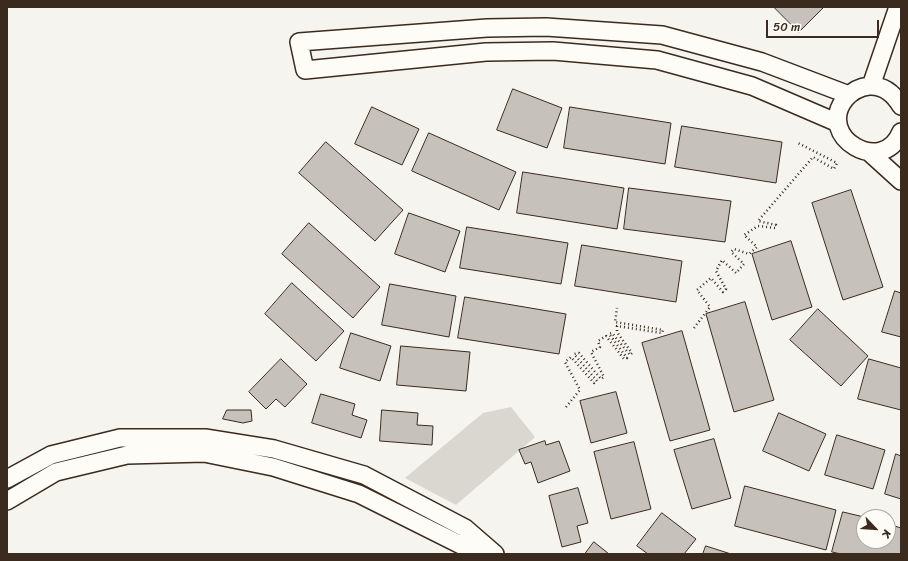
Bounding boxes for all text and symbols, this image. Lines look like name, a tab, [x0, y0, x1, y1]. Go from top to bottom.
scale bar	[768, 12, 881, 38]
text: 50 m	[773, 16, 800, 38]
north arrow	[856, 509, 896, 549]
text: K	[876, 527, 896, 541]

